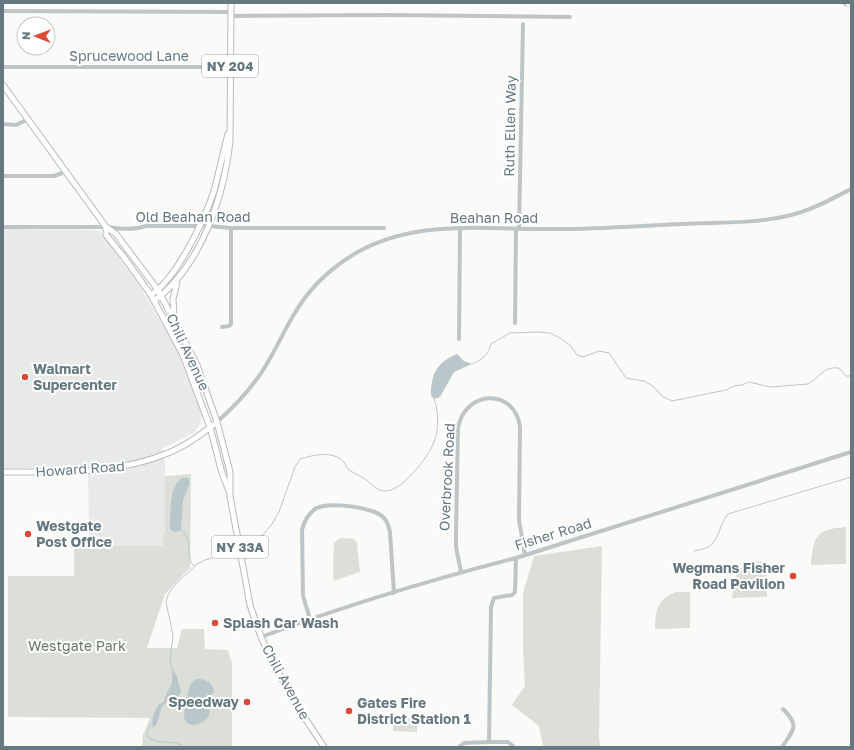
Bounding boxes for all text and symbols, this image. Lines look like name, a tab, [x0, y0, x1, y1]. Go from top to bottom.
north arrow	[16, 16, 56, 56]
text: N	[19, 32, 32, 40]
street label: Sprucewood Lane	[69, 47, 189, 64]
road number: NY 204	[202, 55, 258, 77]
street label: Ruth Ellen Way	[500, 75, 519, 177]
street label: Old Beahan Road	[135, 208, 251, 225]
street label: Beahan Road	[450, 209, 538, 226]
street label: Chili Avenue	[163, 311, 214, 393]
place label: Walmart Supercenter	[33, 360, 117, 393]
marker: Walmart Supercenter	[20, 372, 30, 382]
street label: Overbrook Road	[435, 423, 458, 531]
street label: Howard Road	[35, 457, 125, 480]
street label: Fisher Road	[512, 514, 593, 553]
place label: Westgate Post Office	[36, 517, 112, 550]
marker: Westgate Post Office	[23, 529, 33, 539]
road number: NY 33A	[212, 536, 268, 558]
place label: Wegmans Fisher Road Pavilion	[672, 559, 786, 592]
marker: Wegmans Fisher Road Pavilion	[788, 571, 798, 581]
place label: Splash Car Wash	[223, 614, 338, 631]
marker: Splash Car Wash	[210, 618, 220, 628]
park label: Westgate Park	[28, 637, 126, 654]
street label: Chili Avenue	[259, 641, 314, 722]
place label: Speedway	[168, 693, 240, 710]
place label: Gates Fire District Station 1	[357, 694, 471, 727]
marker: Speedway	[242, 697, 252, 707]
marker: Gates Fire District Station 1	[344, 706, 354, 716]

